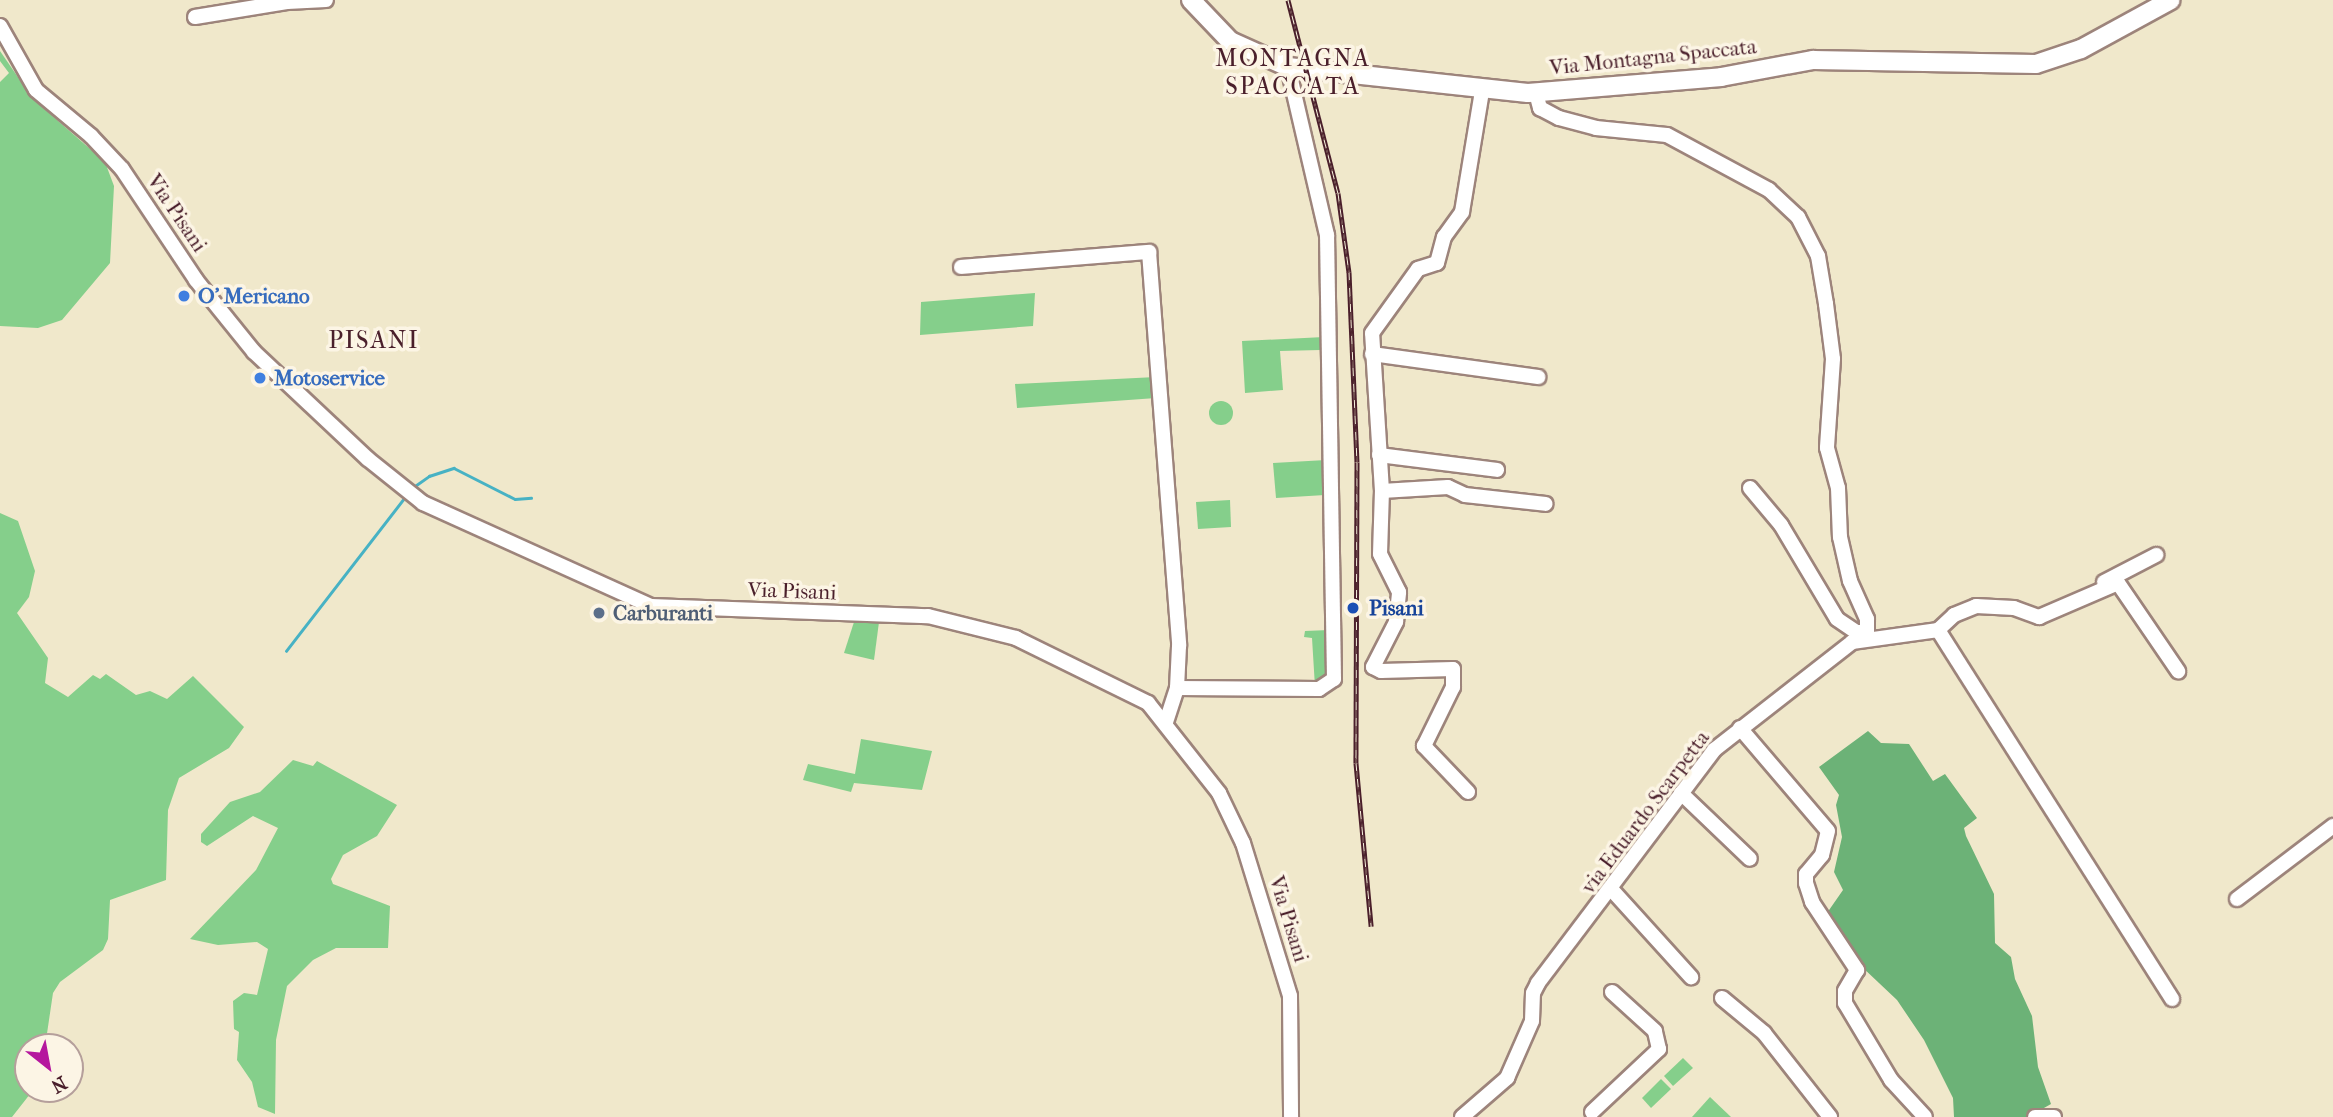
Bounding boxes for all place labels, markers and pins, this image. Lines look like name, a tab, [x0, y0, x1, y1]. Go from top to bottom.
place label: O' Mericano	[198, 283, 310, 309]
marker: O' Mericano	[176, 288, 192, 304]
place label: Motoservice	[274, 365, 385, 391]
marker: Motoservice	[252, 370, 268, 386]
place label: Pisani	[1369, 595, 1424, 621]
marker: Pisani	[1343, 598, 1363, 618]
place label: Carburanti	[613, 600, 713, 626]
marker: Carburanti	[591, 605, 607, 621]

